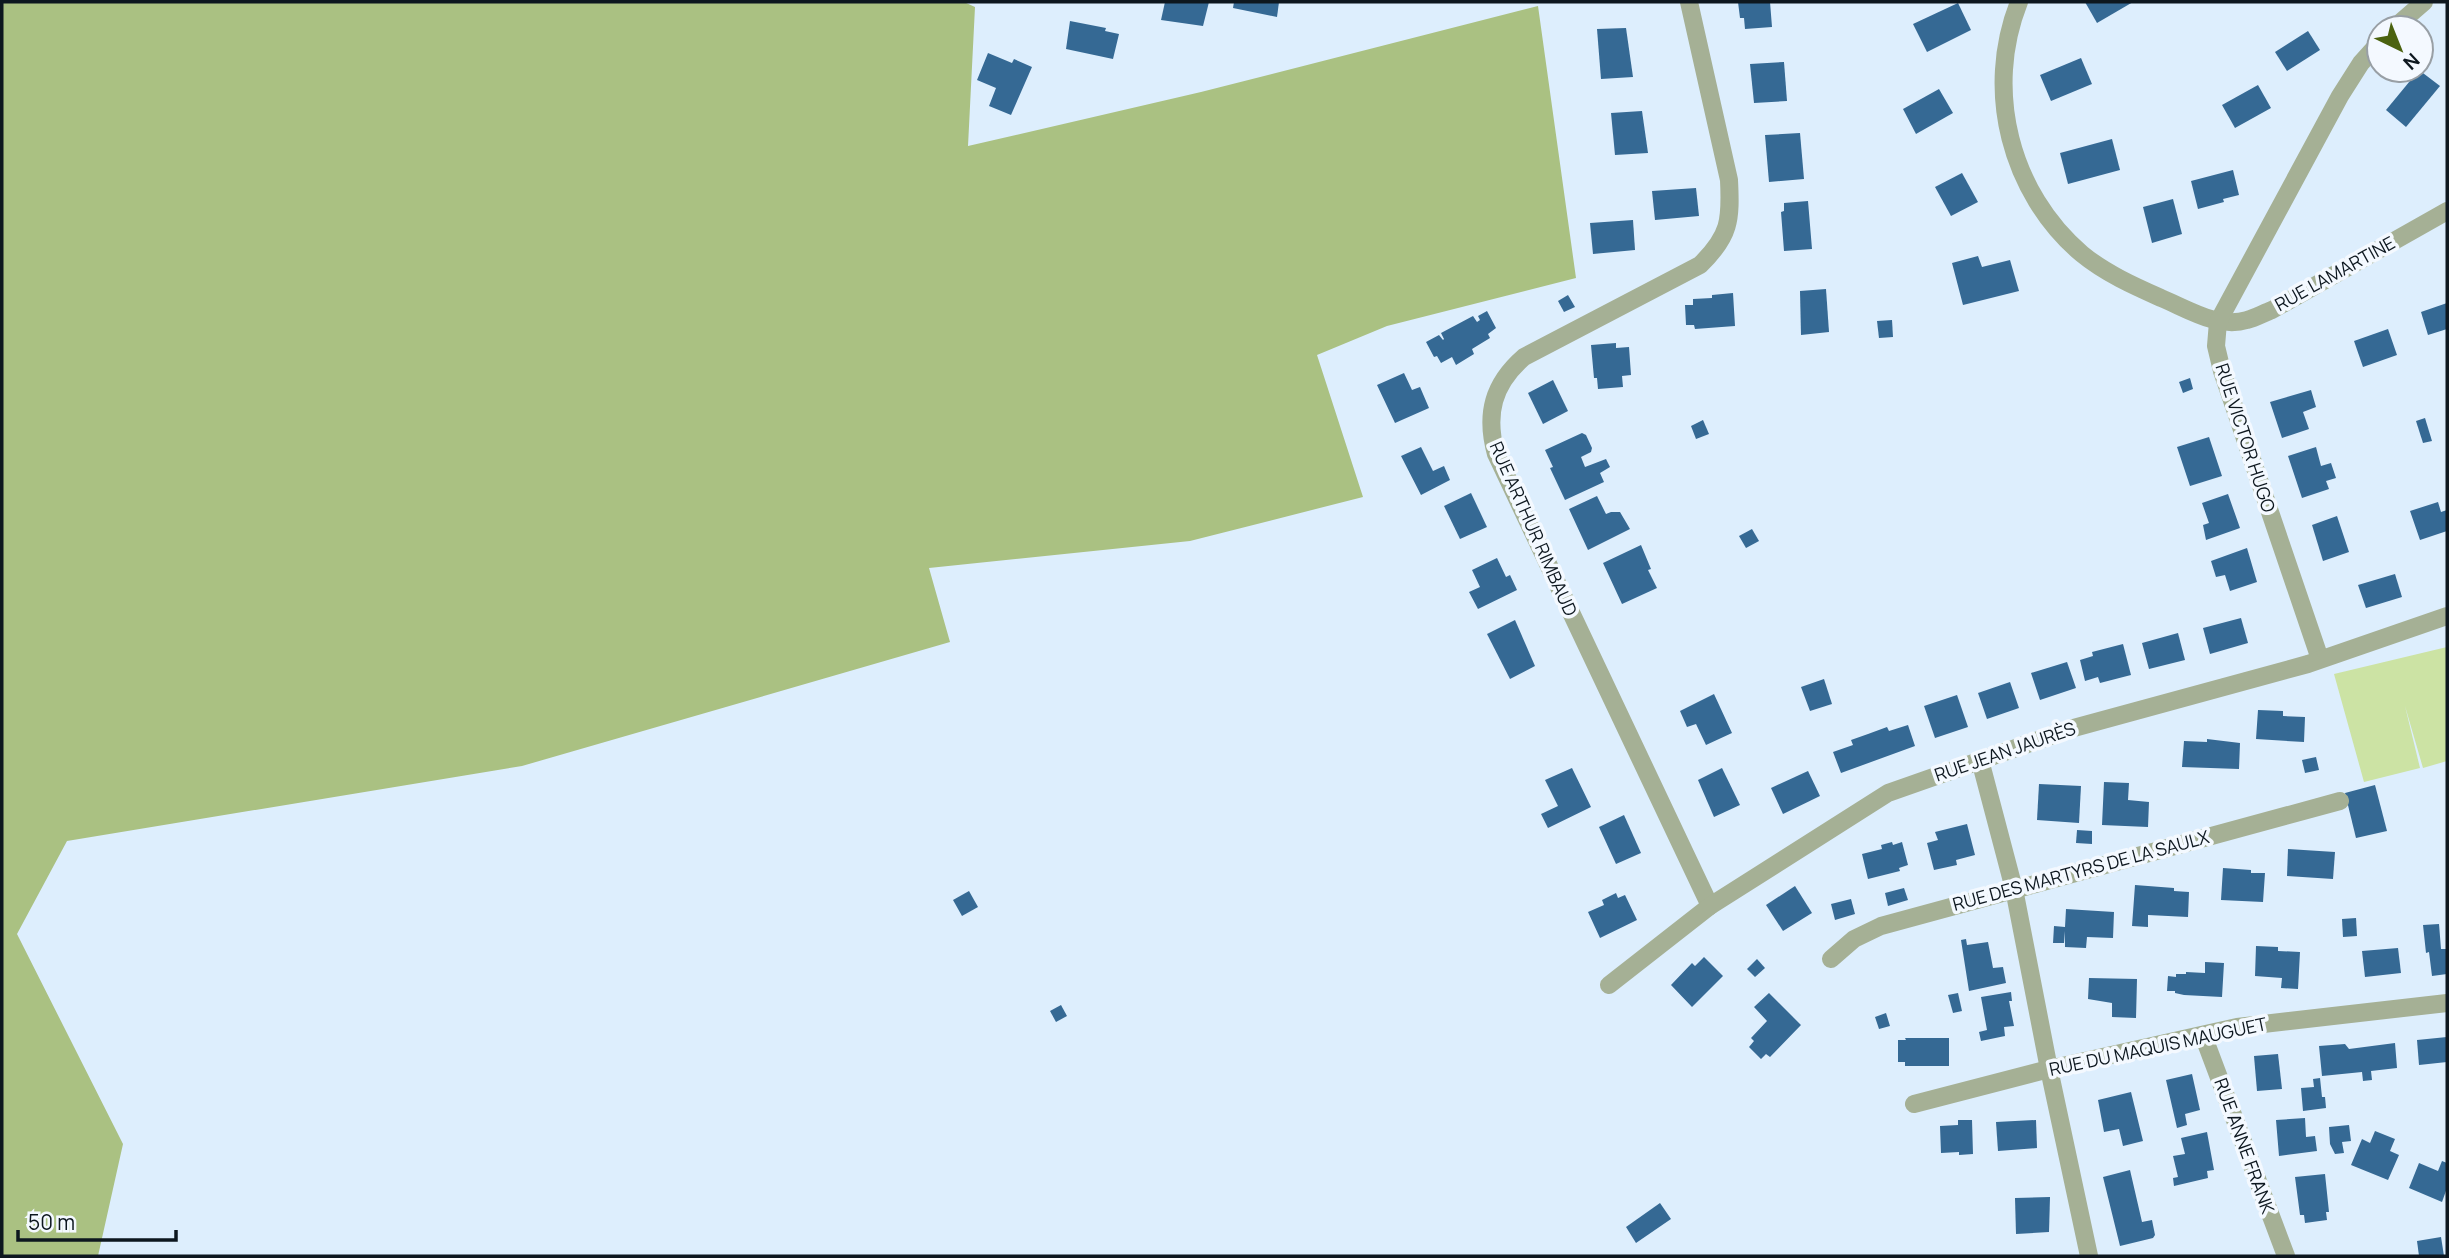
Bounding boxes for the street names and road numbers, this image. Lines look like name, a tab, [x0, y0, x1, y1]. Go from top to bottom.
street label: RUE LAMARTINE	[2270, 230, 2399, 316]
street label: RUE VICTOR HUGO	[2211, 360, 2281, 515]
street label: RUE ARTHUR RIMBAUD	[1485, 438, 1583, 620]
street label: RUE JEAN JAURÈS	[1931, 716, 2078, 786]
street label: RUE DES MARTYRS DE LA SAULX	[1950, 824, 2212, 916]
street label: RUE DU MAQUIS MAUGUET	[2047, 1011, 2269, 1081]
street label: RUE ANNE FRANK	[2209, 1075, 2281, 1217]

